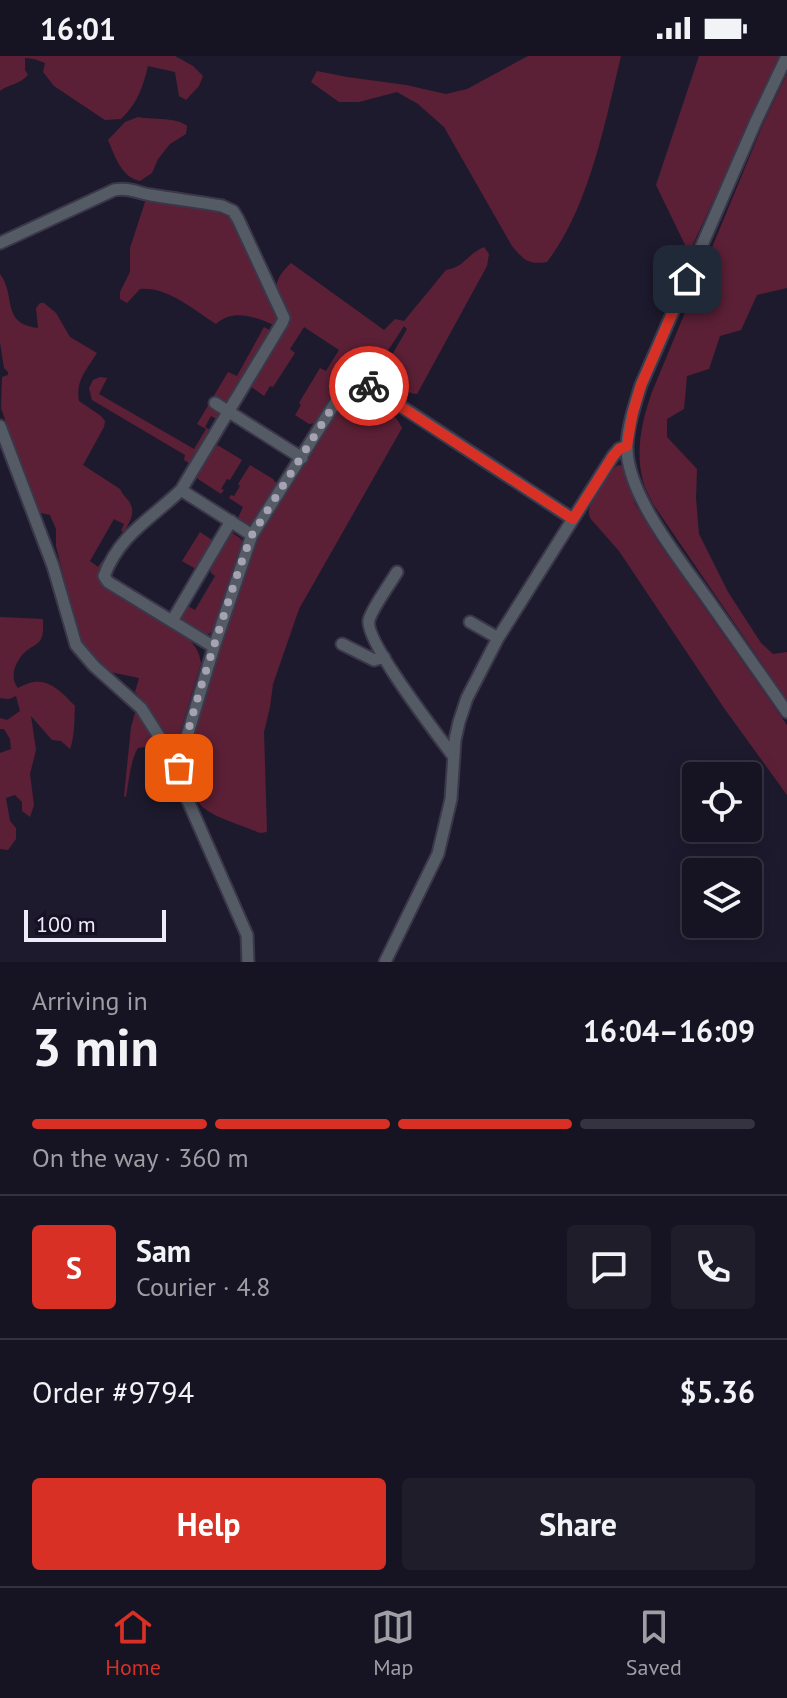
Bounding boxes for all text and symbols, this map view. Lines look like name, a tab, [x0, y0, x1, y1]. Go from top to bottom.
text: 16:01	[40, 9, 116, 48]
pin	[653, 245, 721, 313]
icon: home	[665, 257, 709, 301]
courier	[329, 346, 409, 426]
icon: bike	[347, 364, 391, 408]
pin	[145, 734, 213, 802]
icon: bag	[157, 746, 201, 790]
map controls	[682, 762, 762, 938]
button: locate	[682, 762, 762, 842]
button: layers	[682, 858, 762, 938]
scale bar	[24, 906, 166, 942]
text: 100 m	[36, 910, 96, 938]
text: Arriving in	[32, 984, 148, 1017]
text: 16:04–16:09	[583, 1011, 755, 1050]
text: 3 min	[32, 1013, 159, 1080]
text: On the way · 360 m	[32, 1141, 249, 1174]
button: chat	[567, 1225, 651, 1309]
button: phone	[671, 1225, 755, 1309]
text: Sam	[136, 1231, 191, 1270]
text: S	[66, 1248, 82, 1287]
text: Courier · 4.8	[136, 1270, 270, 1303]
text: Order #9794	[32, 1372, 194, 1411]
text: $5.36	[680, 1372, 755, 1411]
button: Help	[32, 1478, 386, 1570]
button: Share	[402, 1478, 755, 1570]
tab: Home	[105, 1605, 161, 1681]
tab: Map	[371, 1605, 415, 1681]
tab: Saved	[626, 1605, 682, 1681]

